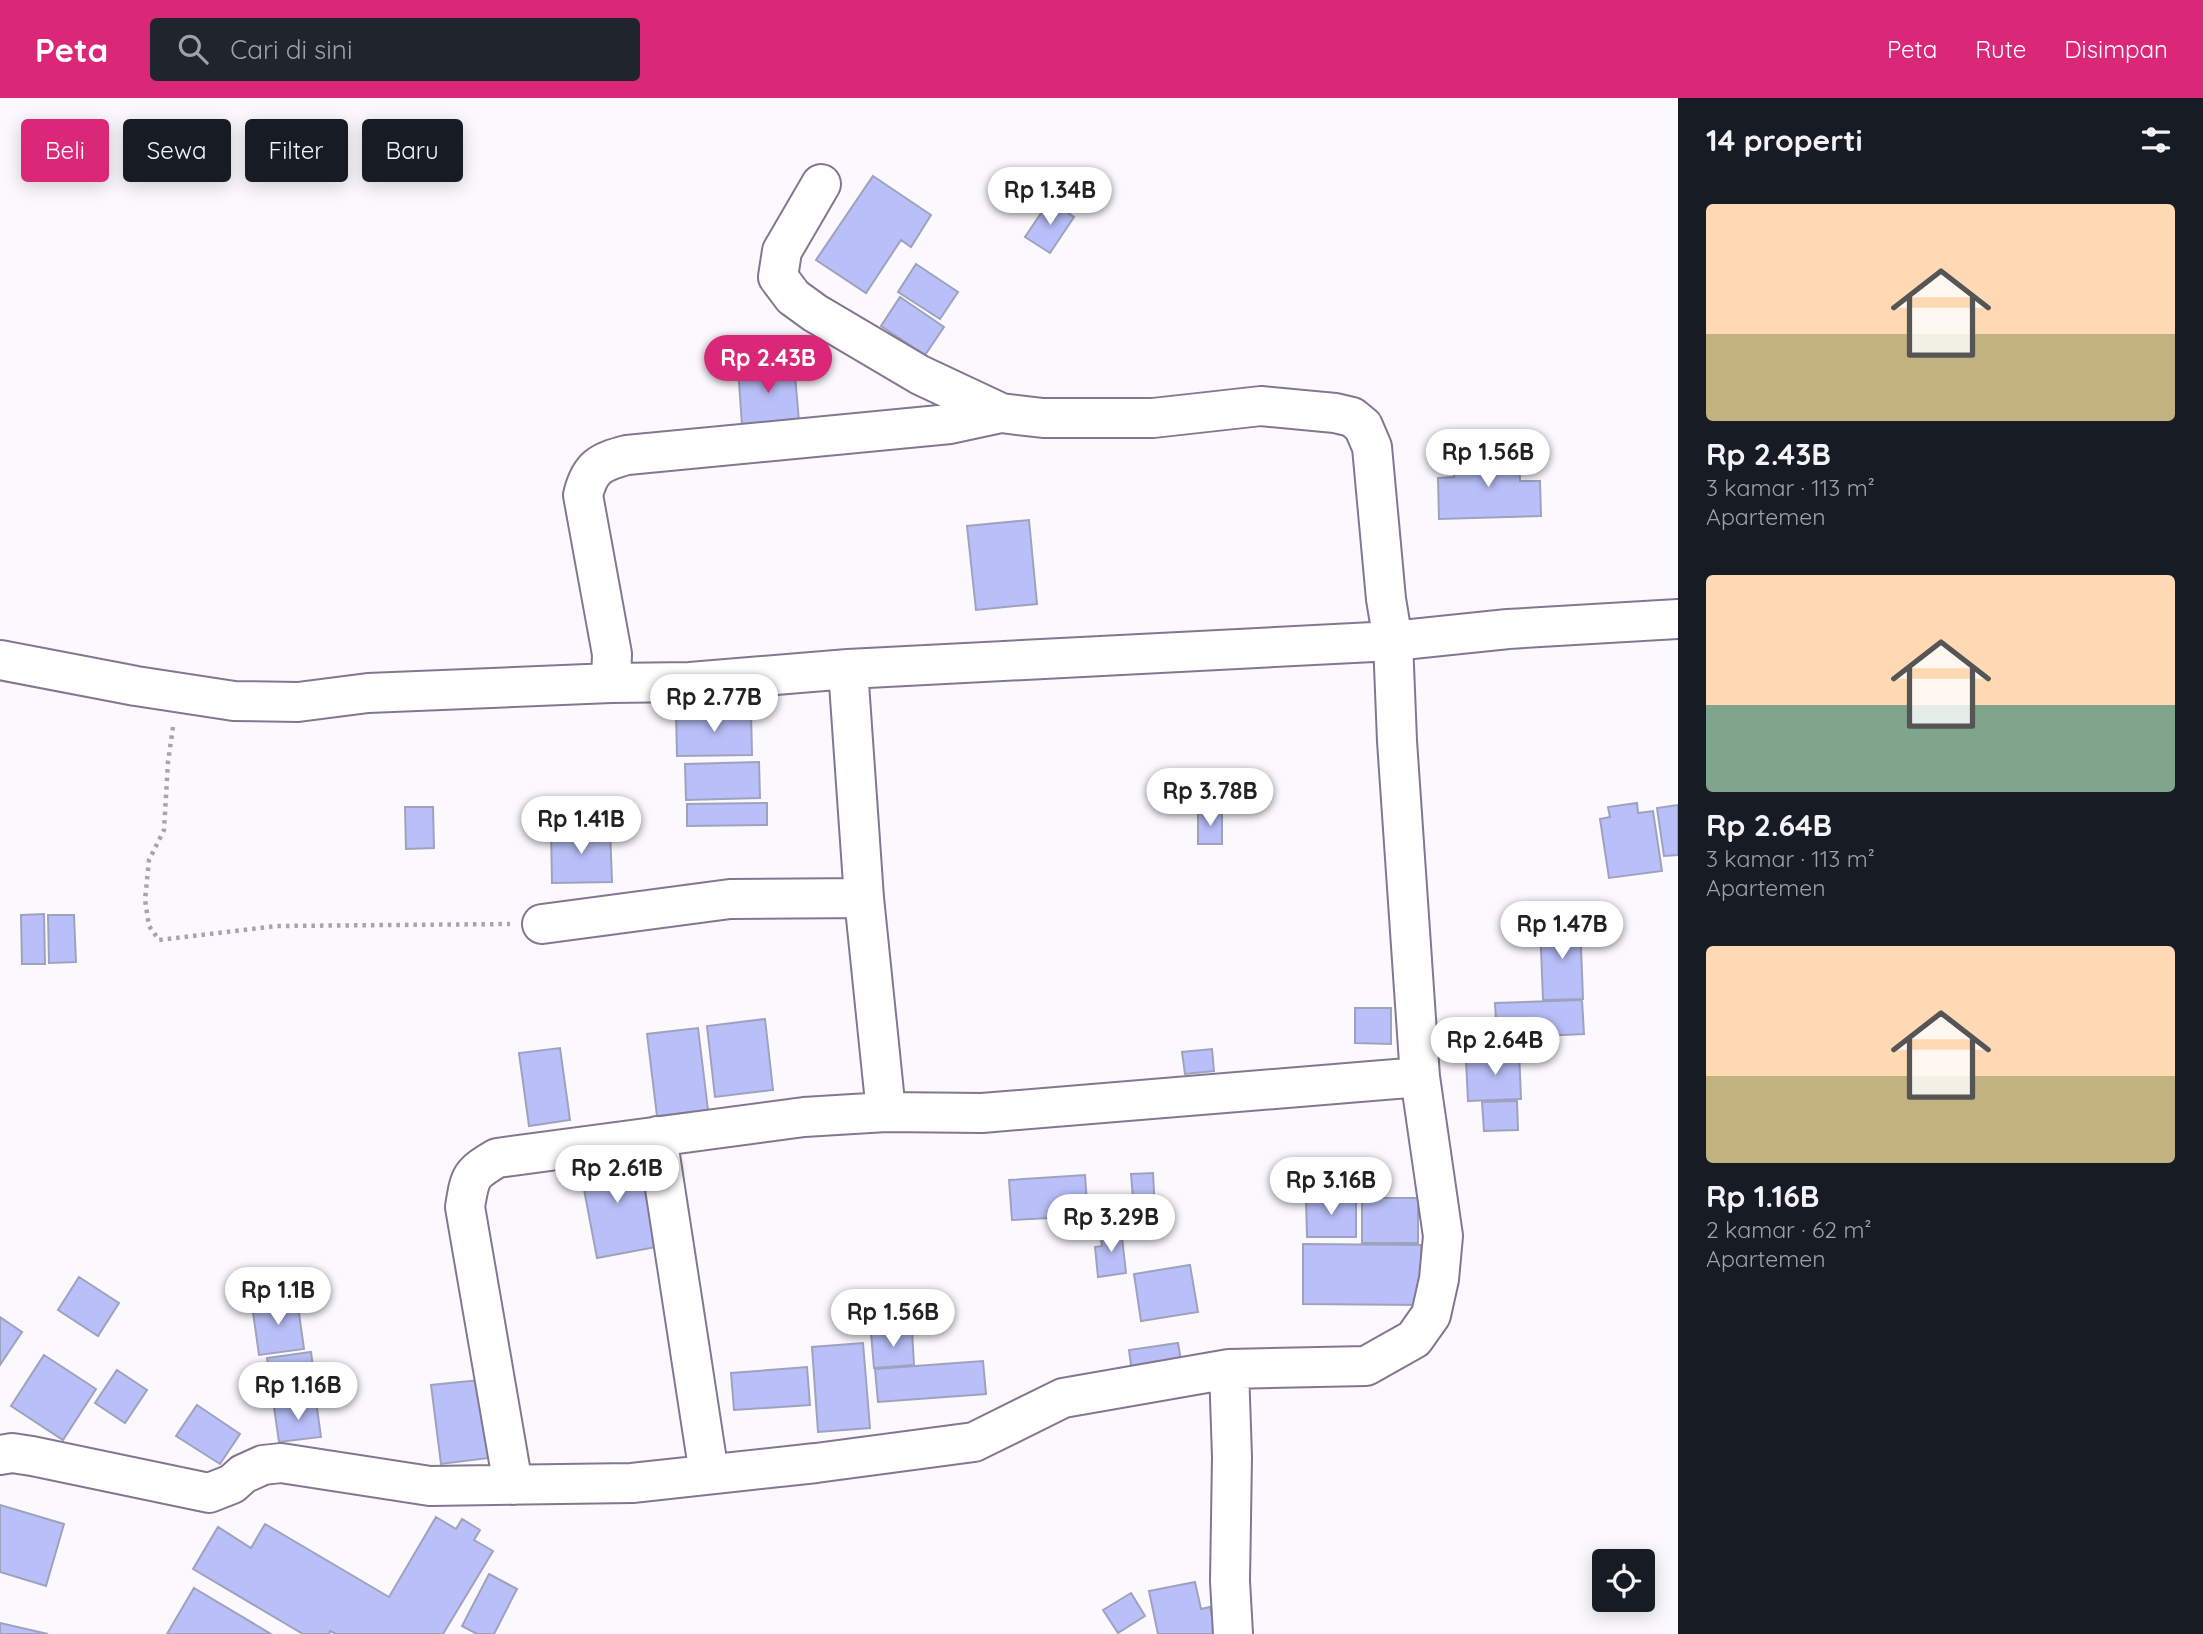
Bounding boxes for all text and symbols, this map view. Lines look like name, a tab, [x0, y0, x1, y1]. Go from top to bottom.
search box	[150, 18, 640, 81]
text: Peta	[35, 29, 108, 70]
icon: search	[174, 30, 212, 68]
text: Cari di sini	[230, 33, 352, 66]
text: Peta	[1887, 34, 1937, 64]
text: Rute	[1975, 34, 2026, 64]
text: Disimpan	[2064, 34, 2168, 64]
chip: Beli	[21, 119, 109, 182]
chip: Sewa	[123, 119, 231, 182]
chip: Filter	[245, 119, 348, 182]
chip: Baru	[362, 119, 463, 182]
text: 14 properti	[1706, 121, 1863, 159]
icon: filters	[2137, 121, 2175, 159]
pin: Rp 1.34B	[978, 167, 1122, 227]
text: Rp 1.34B	[1004, 175, 1096, 204]
icon: home	[1878, 250, 2004, 376]
pin: Rp 2.43B	[696, 336, 840, 395]
text: Rp 2.43B	[720, 343, 816, 372]
pin: Rp 1.56B	[1416, 430, 1560, 489]
text: Rp 2.43B	[1706, 435, 1831, 473]
text: Rp 1.56B	[1442, 437, 1534, 466]
text: 3 kamar · 113 m²	[1706, 473, 1875, 502]
text: Apartemen	[1706, 502, 1826, 531]
icon: home	[1878, 621, 2004, 747]
pin: Rp 2.77B	[642, 674, 786, 734]
text: Rp 2.77B	[666, 682, 762, 711]
pin: Rp 3.78B	[1138, 768, 1282, 828]
text: Rp 3.78B	[1162, 776, 1258, 805]
pin: Rp 1.41B	[509, 796, 653, 856]
text: Rp 1.41B	[537, 804, 625, 833]
text: Rp 2.64B	[1706, 806, 1832, 844]
text: 3 kamar · 113 m²	[1706, 844, 1875, 873]
text: Apartemen	[1706, 873, 1826, 902]
pin: Rp 1.47B	[1490, 902, 1634, 961]
text: Rp 1.47B	[1516, 909, 1608, 938]
icon: home	[1878, 992, 2004, 1118]
pin: Rp 2.64B	[1423, 1018, 1567, 1077]
text: Rp 2.64B	[1447, 1025, 1543, 1054]
pin: Rp 2.61B	[545, 1146, 689, 1205]
text: Rp 2.61B	[571, 1153, 663, 1182]
pin: Rp 3.16B	[1259, 1158, 1403, 1217]
text: Rp 3.16B	[1286, 1165, 1376, 1194]
text: Rp 1.16B	[1706, 1177, 1819, 1215]
pin: Rp 3.29B	[1039, 1194, 1183, 1254]
text: Rp 3.29B	[1063, 1202, 1159, 1231]
text: 2 kamar · 62 m²	[1706, 1215, 1872, 1244]
text: Apartemen	[1706, 1244, 1826, 1273]
pin: Rp 1.1B	[213, 1268, 343, 1327]
text: Rp 1.1B	[241, 1275, 315, 1304]
pin: Rp 1.56B	[821, 1290, 965, 1349]
text: Rp 1.56B	[847, 1297, 939, 1326]
pin: Rp 1.16B	[226, 1362, 370, 1422]
text: Rp 1.16B	[255, 1370, 341, 1399]
map controls	[1592, 1549, 1655, 1612]
button: locate	[1592, 1549, 1655, 1612]

